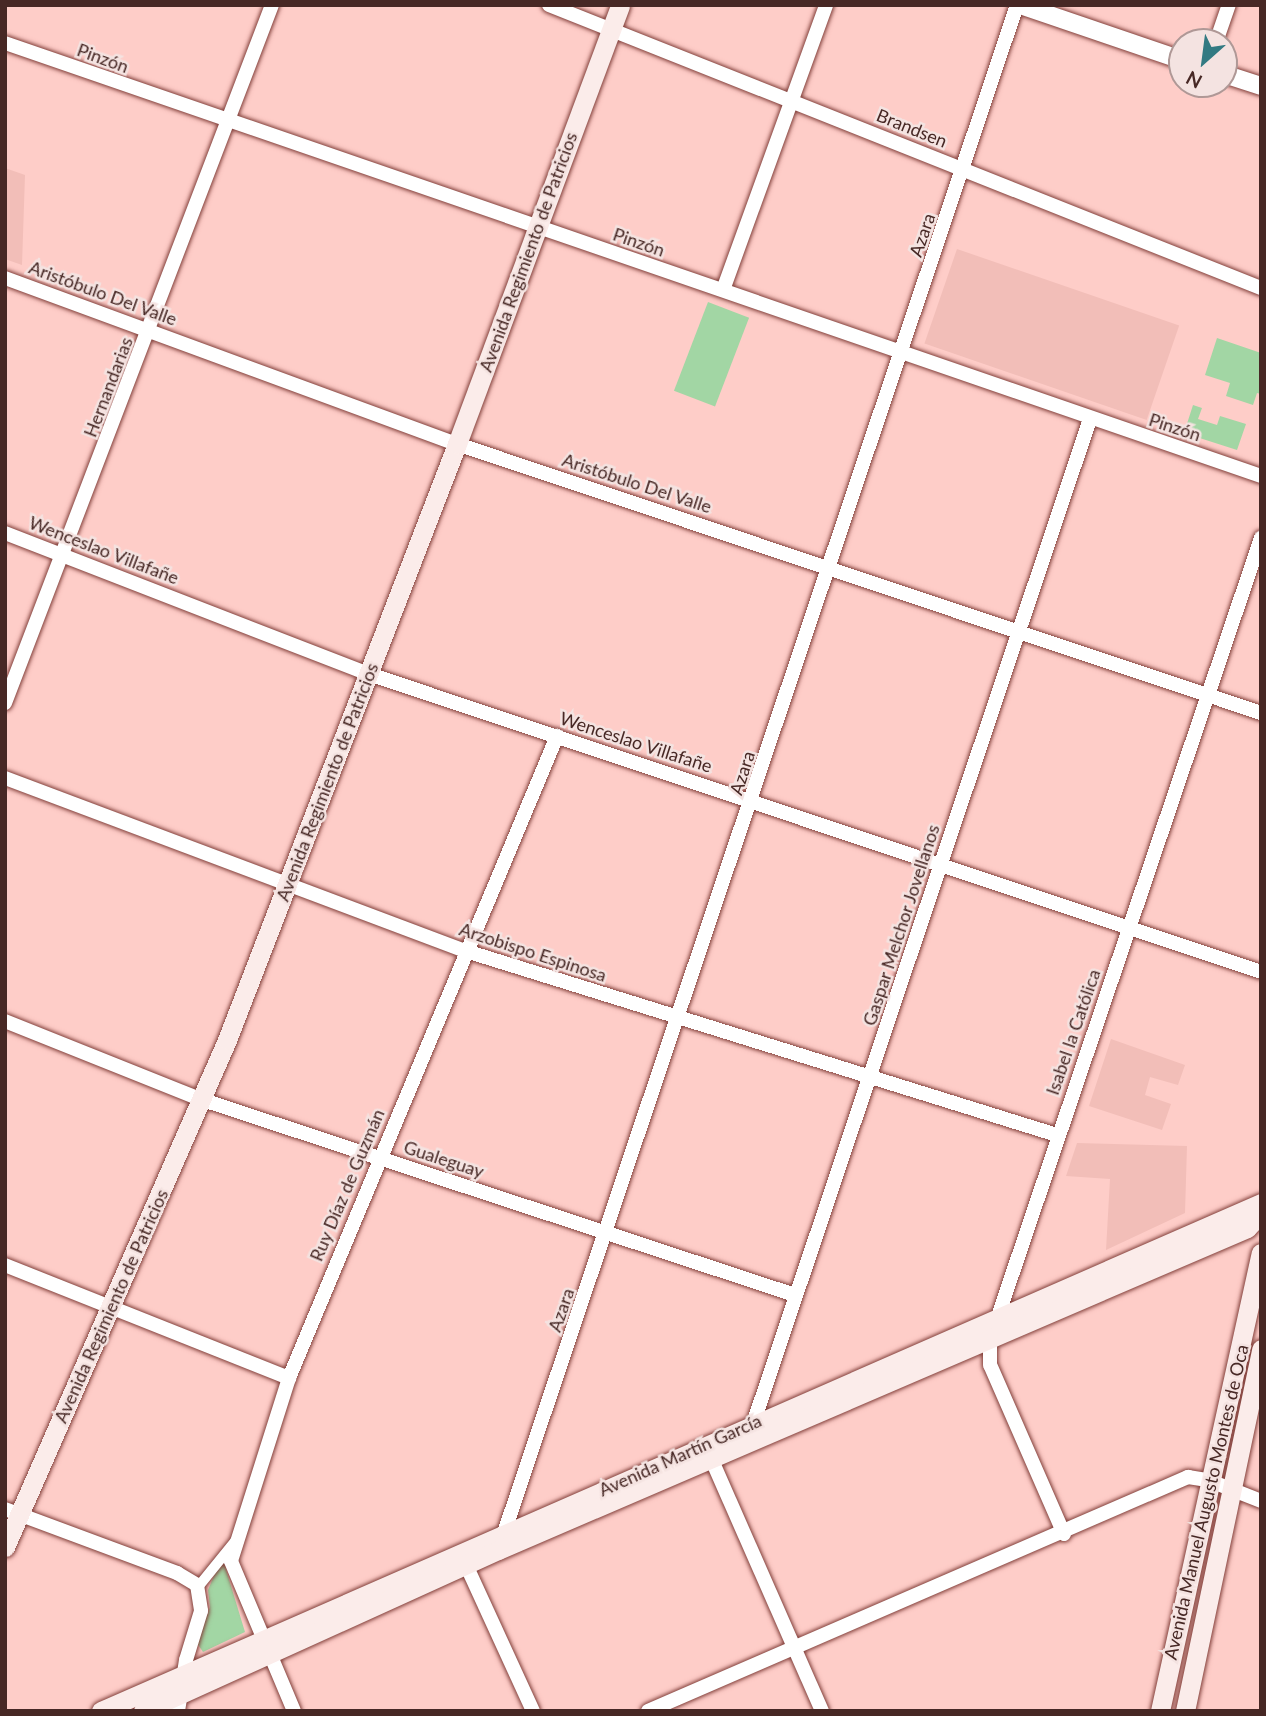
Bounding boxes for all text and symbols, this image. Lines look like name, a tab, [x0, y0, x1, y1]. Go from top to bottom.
north arrow	[1168, 28, 1238, 98]
street label: Pinzón	[74, 39, 132, 77]
text: N	[1182, 67, 1206, 94]
street label: Brandsen	[874, 104, 950, 152]
street label: Avenida Regimiento de Patricios	[475, 129, 581, 375]
street label: Azara	[905, 210, 939, 260]
street label: Pinzón	[610, 223, 668, 261]
street label: Aristóbulo Del Valle	[26, 256, 180, 330]
street label: Hernandarias	[79, 334, 137, 440]
street label: Pinzón	[1146, 408, 1204, 446]
street label: Aristóbulo Del Valle	[559, 449, 715, 517]
street label: Wenceslao Villafañe	[26, 511, 182, 589]
street label: Avenida Regimiento de Patricios	[272, 660, 382, 904]
street label: Wenceslao Villafañe	[557, 707, 715, 777]
street label: Azara	[725, 748, 759, 798]
street label: Gaspar Melchor Jovellanos	[858, 821, 944, 1029]
street label: Arzobispo Espinosa	[457, 918, 609, 986]
street label: Isabel la Católica	[1041, 966, 1105, 1098]
street label: Ruy Díaz de Guzmán	[305, 1106, 389, 1264]
street label: Gualeguay	[401, 1136, 487, 1182]
street label: Avenida Regimiento de Patricios	[50, 1186, 172, 1426]
street label: Azara	[544, 1285, 578, 1335]
street label: Avenida Manuel Augusto Montes de Oca	[1159, 1342, 1253, 1662]
street label: Avenida Martín García	[595, 1409, 765, 1501]

